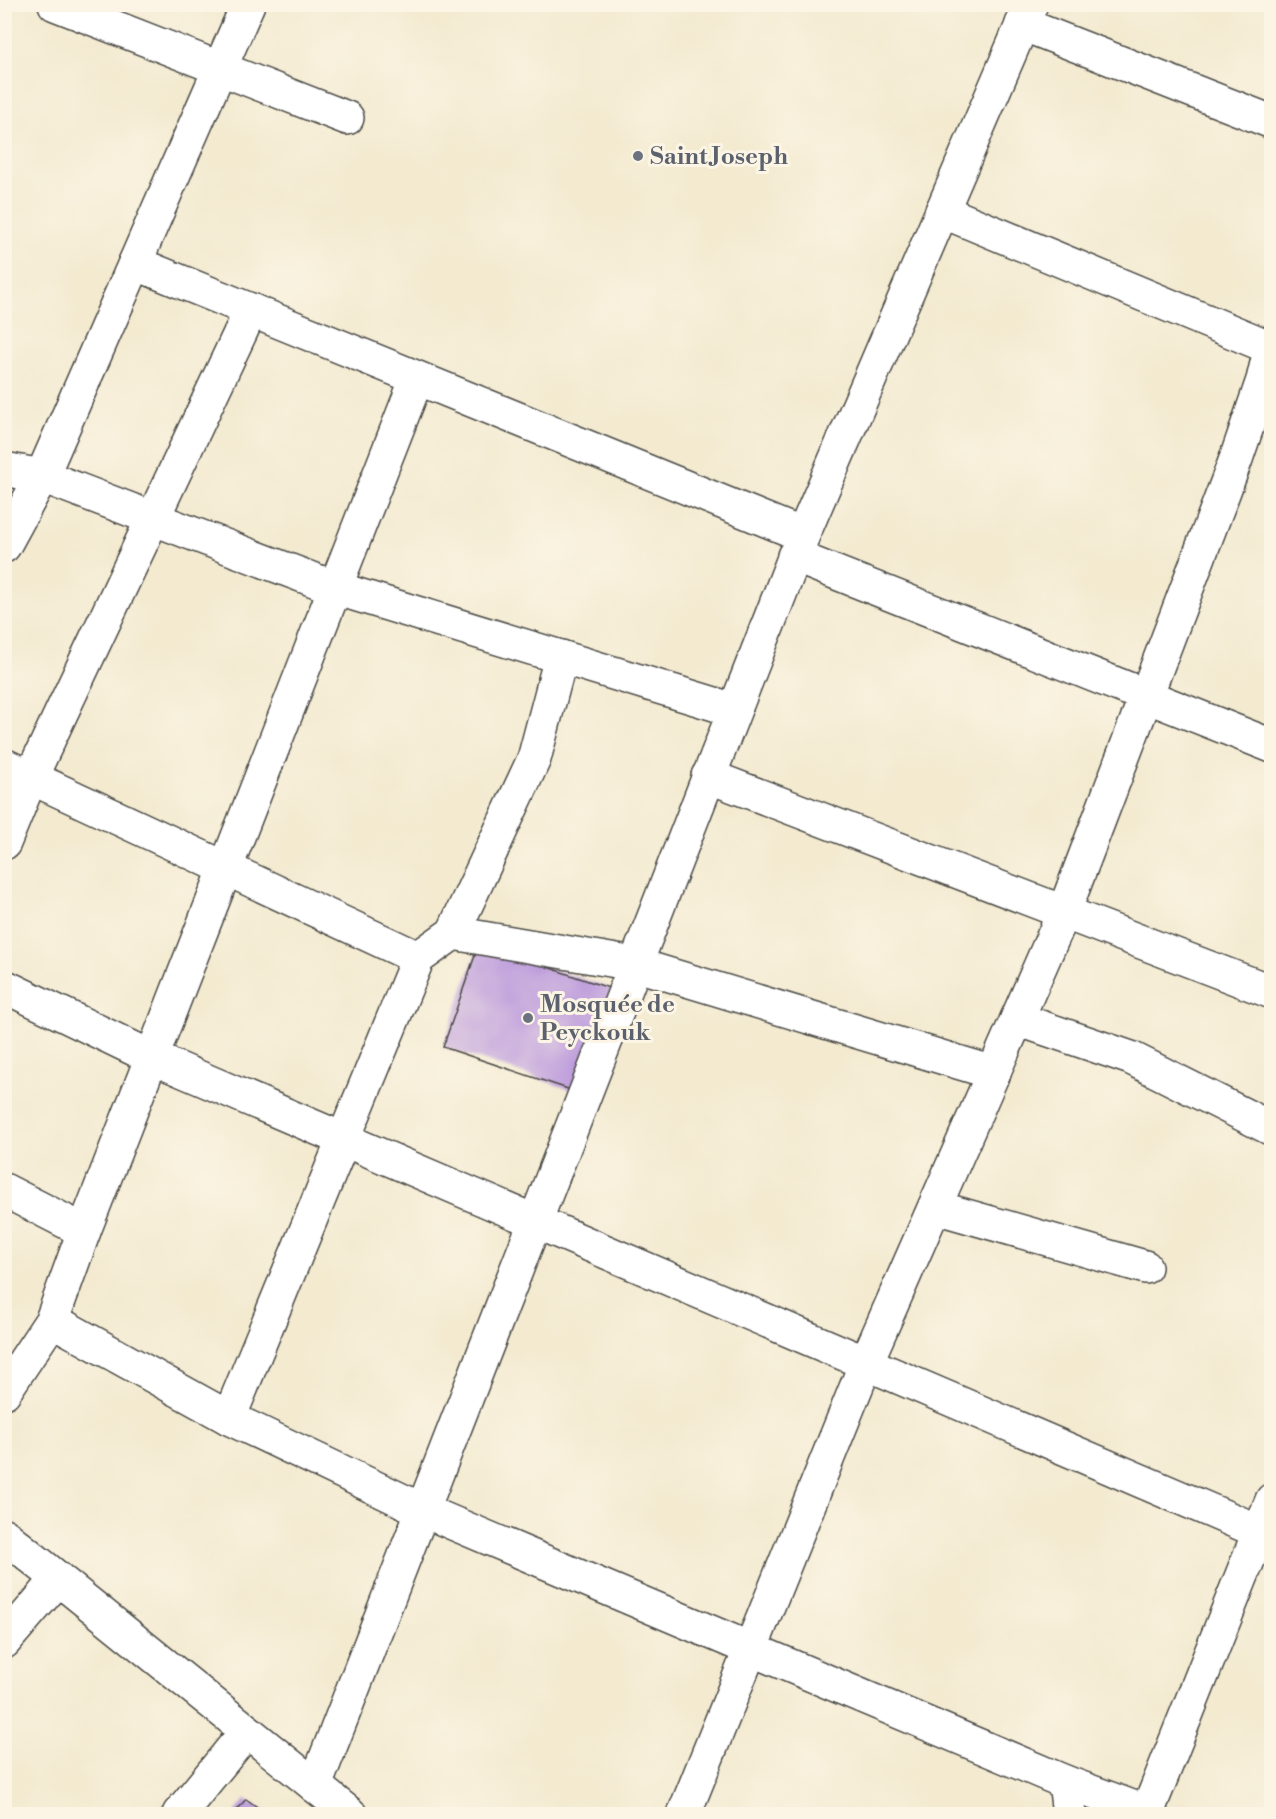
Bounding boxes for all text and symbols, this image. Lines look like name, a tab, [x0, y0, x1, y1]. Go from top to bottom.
place label: Saint Joseph	[650, 142, 788, 172]
marker: Saint Joseph	[631, 149, 645, 163]
place label: Mosquée de Peyckouk	[540, 990, 675, 1048]
marker: Mosquée de Peyckouk	[521, 1011, 535, 1025]

